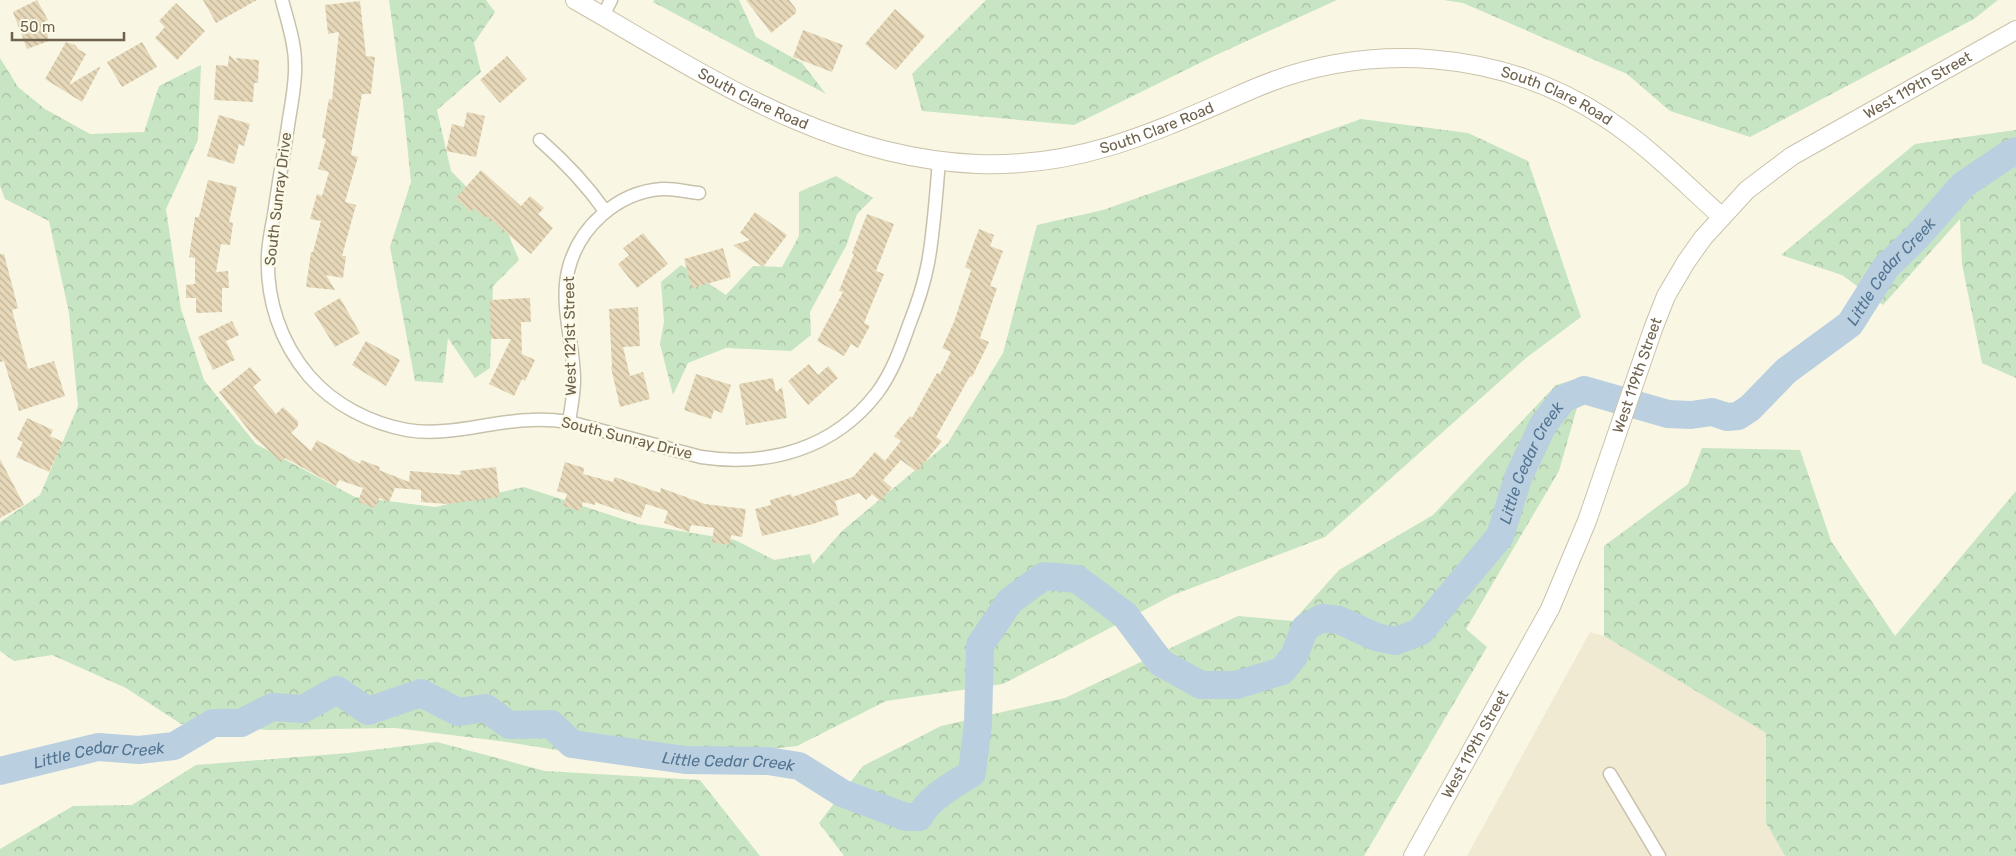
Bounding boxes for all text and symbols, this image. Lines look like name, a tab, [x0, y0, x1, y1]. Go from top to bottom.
scale bar	[12, 10, 125, 42]
text: 50 m	[20, 18, 55, 36]
street label: West 119th Street	[1860, 48, 1975, 123]
street label: South Clare Road	[1499, 63, 1616, 129]
street label: South Clare Road	[695, 64, 811, 133]
street label: South Clare Road	[1098, 98, 1217, 158]
street label: South Sunray Drive	[261, 131, 295, 267]
water label: Little Cedar Creek	[1842, 213, 1940, 329]
street label: West 121st Street	[560, 276, 580, 396]
street label: West 119th Street	[1609, 315, 1666, 436]
water label: Little Cedar Creek	[1495, 397, 1567, 526]
street label: South Sunray Drive	[560, 413, 694, 463]
street label: West 119th Street	[1438, 687, 1512, 801]
water label: Little Cedar Creek	[31, 737, 166, 772]
water label: Little Cedar Creek	[661, 747, 797, 775]

